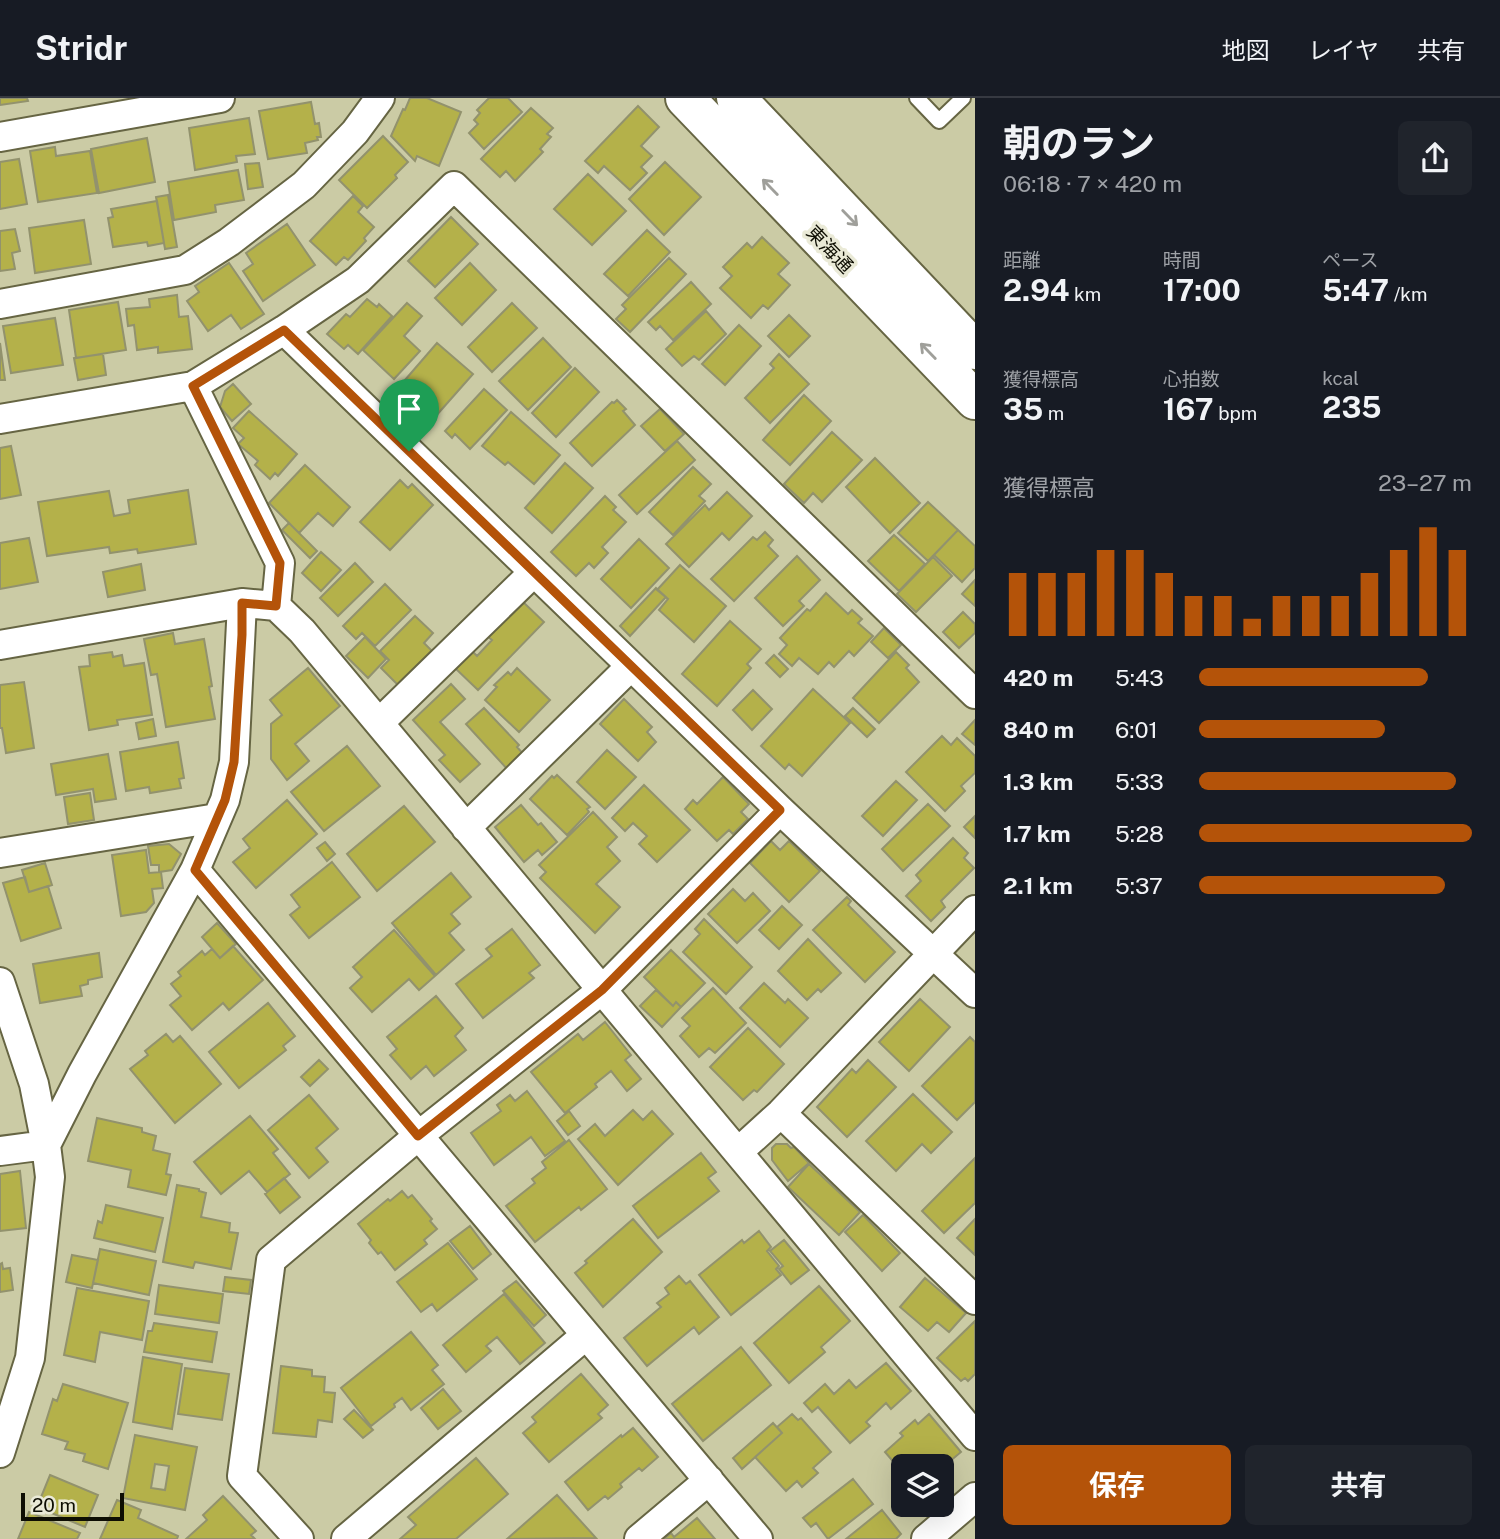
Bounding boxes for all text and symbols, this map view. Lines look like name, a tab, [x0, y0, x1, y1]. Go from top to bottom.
text: Stridr	[35, 29, 127, 67]
text: 地図	[1222, 36, 1270, 64]
text: レイヤ	[1308, 36, 1379, 64]
text: 共有	[1417, 36, 1465, 64]
text: 朝のラン	[1003, 121, 1155, 166]
button: share	[1398, 121, 1472, 195]
text: 06:18 · 7 × 420 m	[1003, 170, 1182, 197]
one-way arrow	[762, 179, 779, 196]
one-way arrow	[842, 210, 859, 227]
street label: 東海通	[802, 221, 858, 277]
text: 距離	[1003, 249, 1041, 271]
text: 時間	[1163, 249, 1201, 271]
text: ペース	[1322, 249, 1378, 271]
text: 2.94	[1003, 272, 1069, 308]
text: 17:00	[1163, 272, 1241, 308]
text: 5:47	[1322, 272, 1389, 308]
text: km	[1069, 283, 1101, 305]
text: /km	[1389, 283, 1427, 305]
one-way arrow	[920, 342, 937, 359]
text: kcal	[1322, 367, 1359, 389]
text: 獲得標高	[1003, 368, 1079, 390]
text: 心拍数	[1163, 368, 1220, 390]
pin	[379, 379, 439, 451]
text: 235	[1322, 389, 1382, 425]
icon: arrive	[390, 390, 428, 428]
text: 35	[1003, 391, 1043, 427]
text: 167	[1163, 391, 1214, 427]
text: m	[1043, 402, 1064, 424]
text: bpm	[1214, 402, 1257, 424]
text: 23–27 m	[1378, 469, 1472, 496]
text: 獲得標高	[1003, 474, 1095, 501]
text: 420 m	[1003, 664, 1073, 691]
text: 5:43	[1115, 664, 1164, 691]
text: 840 m	[1003, 716, 1074, 743]
text: 6:01	[1115, 716, 1158, 743]
text: 1.3 km	[1003, 768, 1073, 795]
text: 5:33	[1115, 768, 1164, 795]
text: 1.7 km	[1003, 820, 1071, 847]
text: 5:28	[1115, 820, 1164, 847]
text: 2.1 km	[1003, 872, 1073, 899]
text: 5:37	[1115, 872, 1163, 899]
button: 保存	[1003, 1445, 1231, 1525]
button: 共有	[1245, 1445, 1472, 1525]
map controls	[891, 1454, 954, 1517]
button: layers	[891, 1454, 954, 1517]
scale bar	[21, 1490, 124, 1522]
text: 20 m	[32, 1494, 76, 1516]

